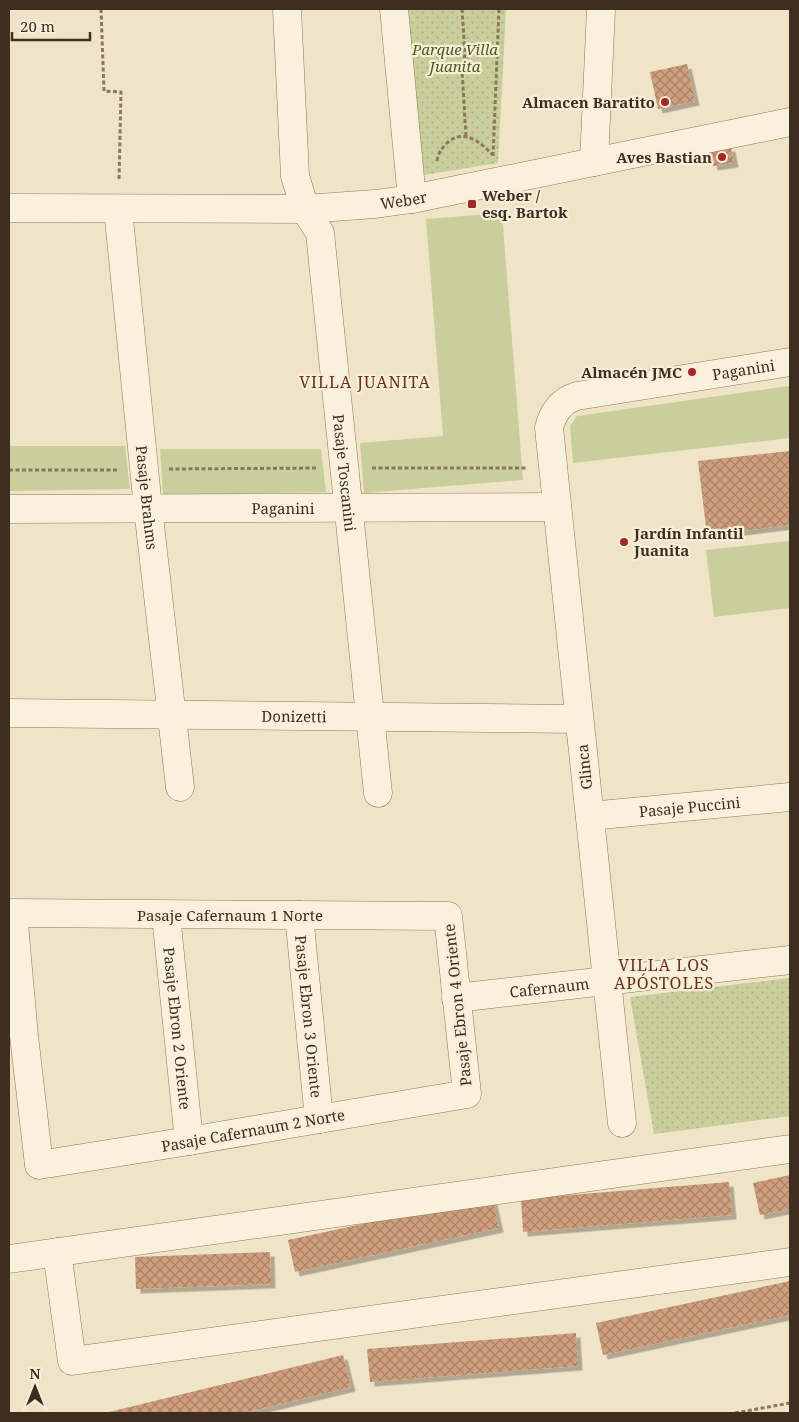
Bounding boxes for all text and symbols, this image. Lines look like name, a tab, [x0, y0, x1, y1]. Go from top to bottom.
scale bar	[12, 10, 90, 42]
text: 20 m	[20, 16, 55, 36]
park label: Parque Villa Juanita	[411, 39, 498, 76]
place label: Almacen Baratito	[522, 92, 655, 112]
marker: Almacen Baratito	[659, 96, 671, 108]
place label: Aves Bastian	[616, 147, 712, 167]
marker: Aves Bastian	[716, 151, 728, 163]
place label: Weber / esq. Bartok	[482, 185, 568, 222]
street label: Weber	[379, 186, 429, 213]
marker: Weber / esq. Bartok	[466, 198, 478, 210]
street label: Paganini	[711, 355, 776, 384]
place label: Almacén JMC	[581, 362, 682, 382]
marker: Almacén JMC	[686, 366, 698, 378]
district label: VILLA JUANITA	[299, 371, 431, 393]
street label: Pasaje Toscanini	[329, 413, 361, 533]
street label: Pasaje Brahms	[132, 444, 163, 551]
street label: Paganini	[251, 498, 315, 518]
place label: Jardín Infantil Juanita	[633, 523, 744, 560]
marker: Jardín Infantil Juanita	[618, 536, 630, 548]
street label: Donizetti	[261, 706, 327, 726]
street label: Glinca	[572, 743, 596, 791]
street label: Pasaje Puccini	[638, 792, 741, 821]
street label: Pasaje Cafernaum 1 Norte	[137, 905, 323, 925]
street label: Pasaje Ebron 4 Oriente	[439, 923, 475, 1087]
street label: Pasaje Ebron 3 Oriente	[291, 934, 327, 1099]
street label: Pasaje Ebron 2 Oriente	[159, 946, 196, 1111]
district label: VILLA LOS APÓSTOLES	[614, 954, 714, 994]
street label: Cafernaum	[508, 973, 590, 1002]
street label: Pasaje Cafernaum 2 Norte	[160, 1104, 346, 1156]
north arrow	[10, 1362, 60, 1412]
text: N	[29, 1364, 41, 1383]

